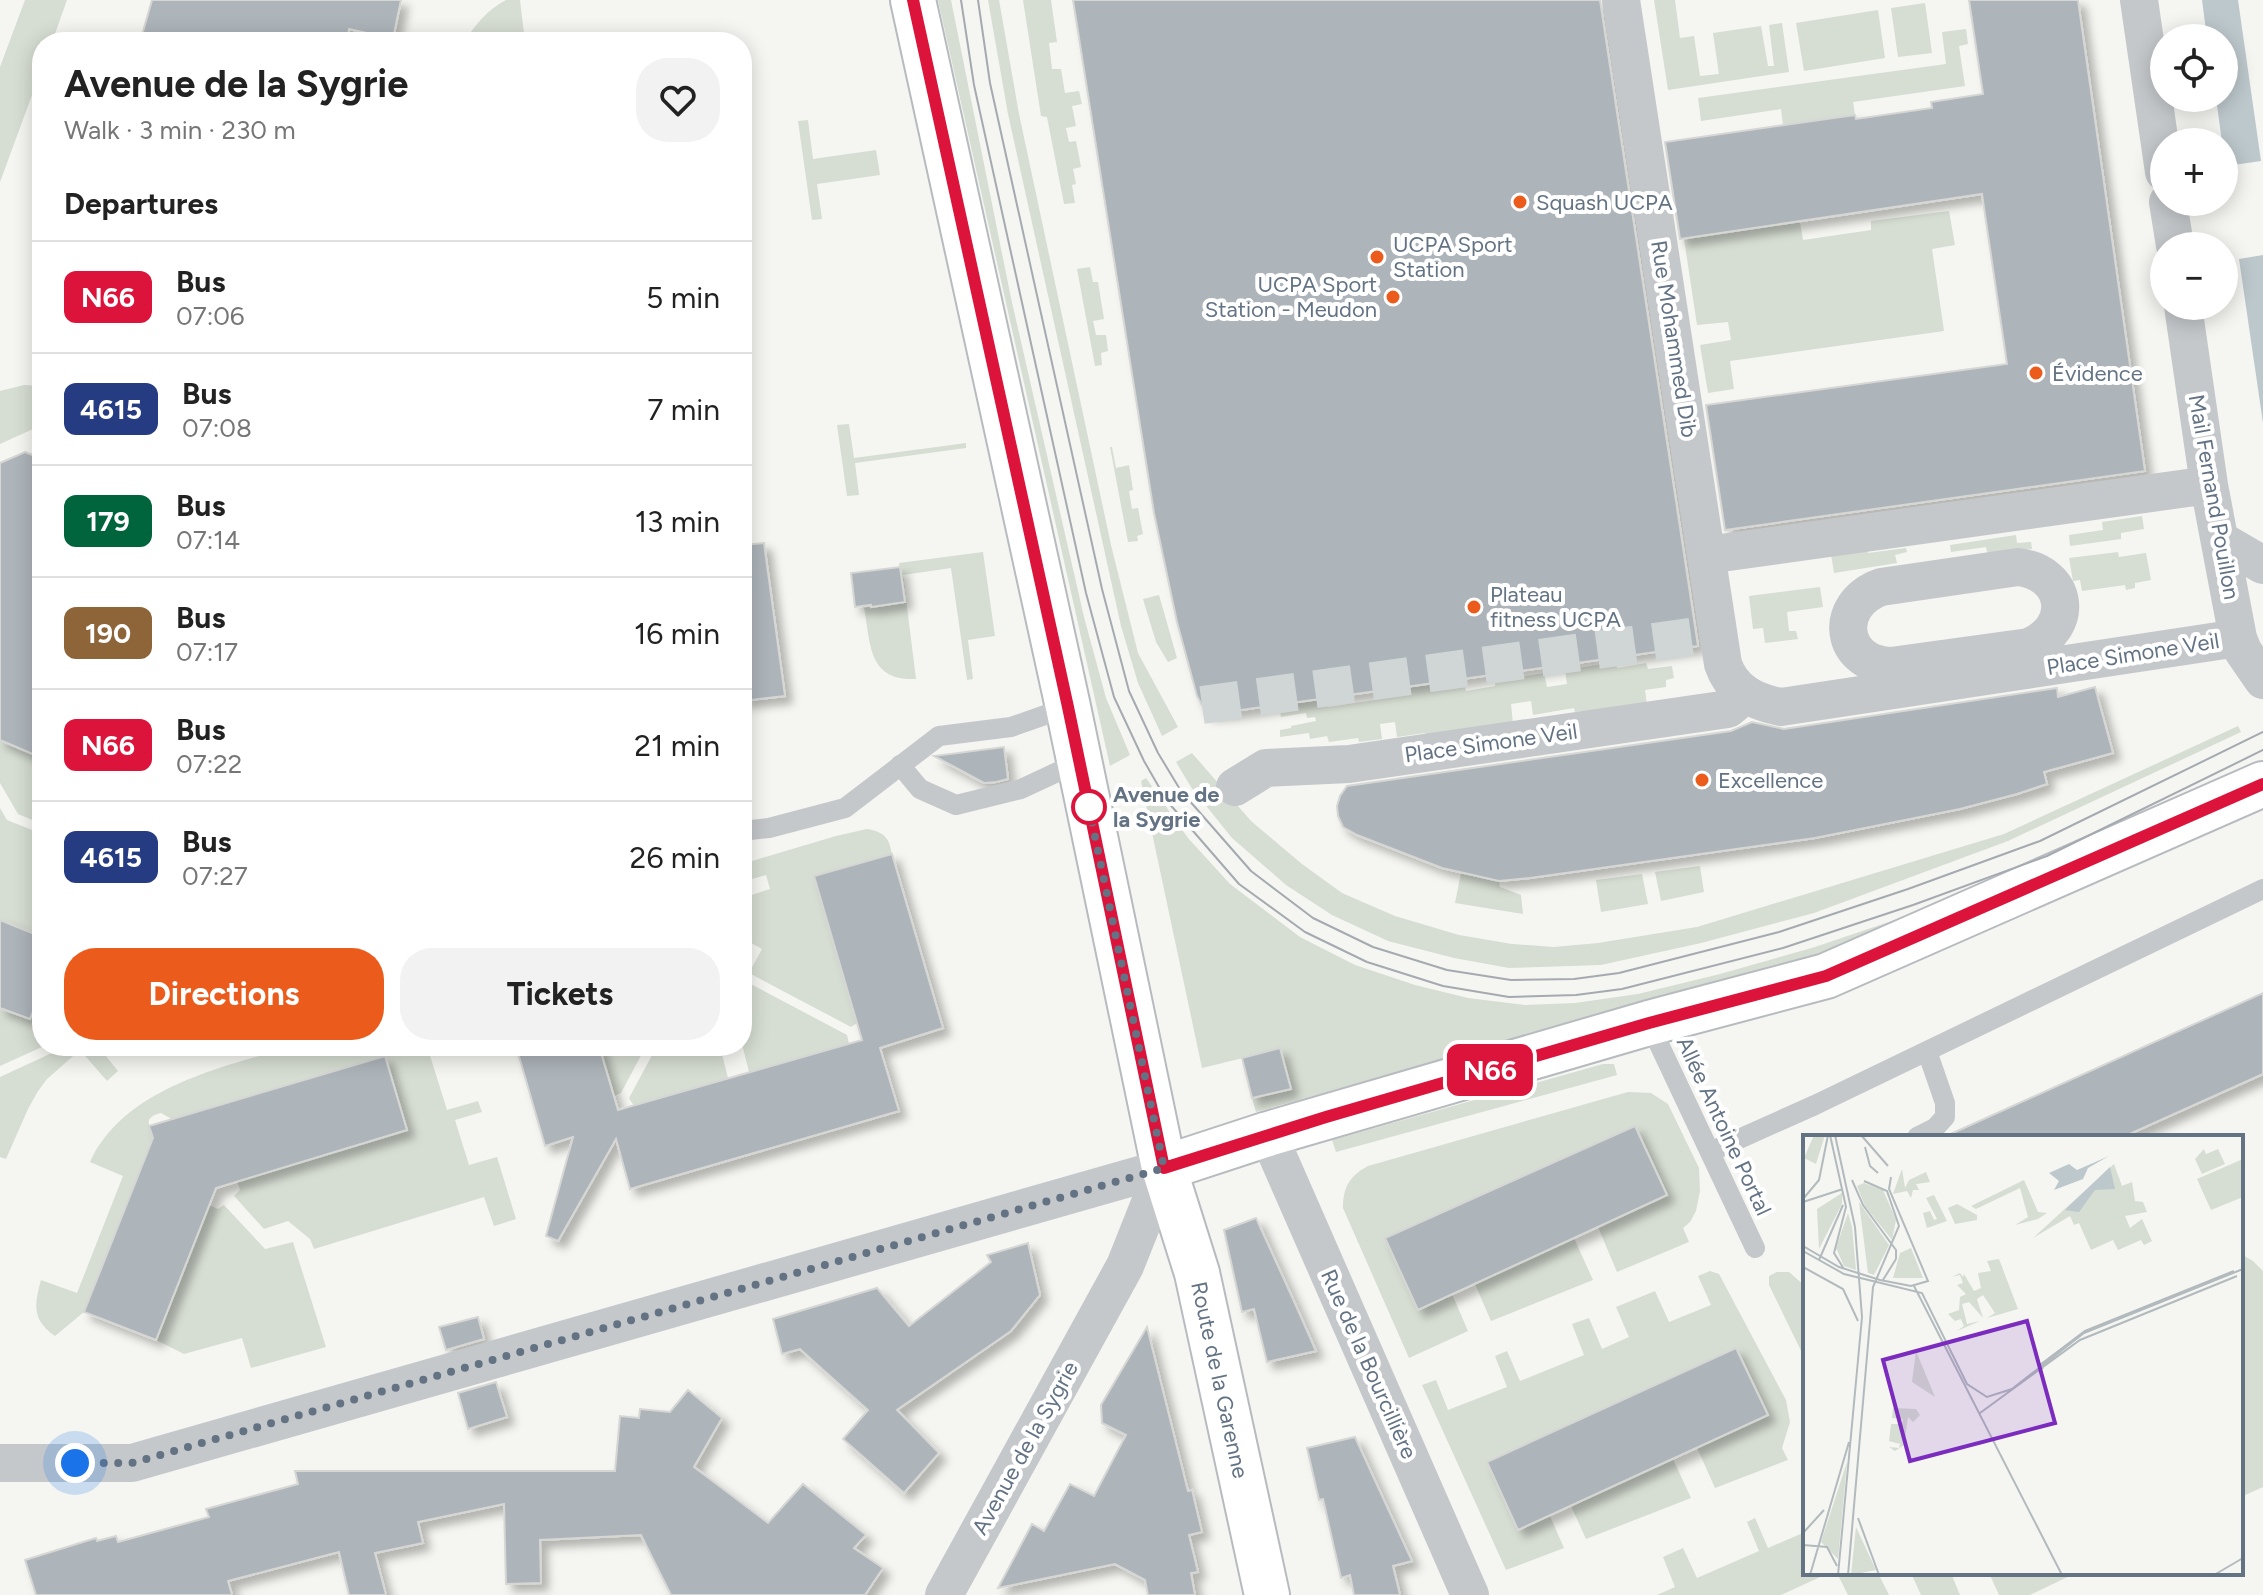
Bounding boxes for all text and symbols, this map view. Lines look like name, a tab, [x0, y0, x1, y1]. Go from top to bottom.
map controls	[2150, 24, 2238, 320]
button: locate	[2150, 24, 2238, 112]
button: heart	[636, 58, 720, 142]
text: Avenue de la Sygrie	[64, 61, 408, 107]
text: Walk · 3 min · 230 m	[64, 114, 296, 146]
button: +	[2150, 128, 2238, 216]
text: Departures	[64, 185, 218, 222]
place label: Squash UCPA	[1536, 189, 1673, 216]
marker: Squash UCPA	[1511, 193, 1529, 211]
place label: UCPA Sport Station	[1393, 231, 1513, 283]
button: −	[2150, 232, 2238, 320]
street label: Rue Mohammed Dib	[1645, 238, 1703, 440]
marker: UCPA Sport Station	[1368, 248, 1386, 266]
text: Bus	[176, 263, 225, 300]
place label: UCPA Sport Station - Meudon	[1205, 271, 1377, 323]
text: 5 min	[646, 279, 720, 316]
text: N66	[81, 280, 135, 314]
marker: UCPA Sport Station - Meudon	[1384, 288, 1402, 306]
text: 07:06	[176, 300, 245, 332]
place label: Évidence	[2052, 360, 2143, 387]
marker: Évidence	[2027, 364, 2045, 382]
text: Bus	[182, 375, 231, 412]
text: 7 min	[647, 391, 720, 428]
text: 4615	[80, 392, 142, 426]
street label: Mail Fernand Pouillon	[2183, 392, 2245, 602]
text: 07:08	[182, 412, 252, 444]
text: Bus	[176, 487, 225, 524]
text: 13 min	[635, 503, 720, 540]
text: 179	[86, 504, 130, 538]
text: 07:14	[176, 524, 240, 556]
place label: Plateau fitness UCPA	[1490, 581, 1621, 633]
marker: Plateau fitness UCPA	[1465, 598, 1483, 616]
text: Bus	[176, 599, 225, 636]
text: 16 min	[634, 615, 720, 652]
text: 190	[85, 616, 131, 650]
street label: Place Simone Veil	[2045, 627, 2221, 681]
text: 07:17	[176, 636, 238, 668]
text: Bus	[176, 711, 225, 748]
street label: Place Simone Veil	[1403, 718, 1579, 768]
text: 21 min	[634, 727, 720, 764]
text: N66	[81, 728, 135, 762]
text: 07:22	[176, 748, 242, 780]
place label: Excellence	[1718, 767, 1823, 794]
marker: Excellence	[1693, 771, 1711, 789]
place label: Avenue de la Sygrie	[1113, 781, 1220, 833]
marker: Avenue de la Sygrie	[1072, 790, 1106, 824]
text: Bus	[182, 823, 231, 860]
text: 26 min	[630, 839, 720, 876]
text: 4615	[80, 840, 142, 874]
text: 07:27	[182, 860, 248, 892]
button: Directions	[64, 948, 384, 1040]
button: Tickets	[400, 948, 720, 1040]
street label: Allée Antoine Portal	[1671, 1032, 1777, 1220]
line badge: N66	[1444, 1044, 1536, 1096]
text: N66	[1463, 1053, 1517, 1087]
inset map	[1803, 1135, 2243, 1575]
street label: Rue de la Bourcillière	[1315, 1265, 1423, 1463]
street label: Route de la Garenne	[1186, 1279, 1255, 1481]
street label: Avenue de la Sygrie	[966, 1357, 1084, 1539]
your location	[55, 1443, 95, 1483]

